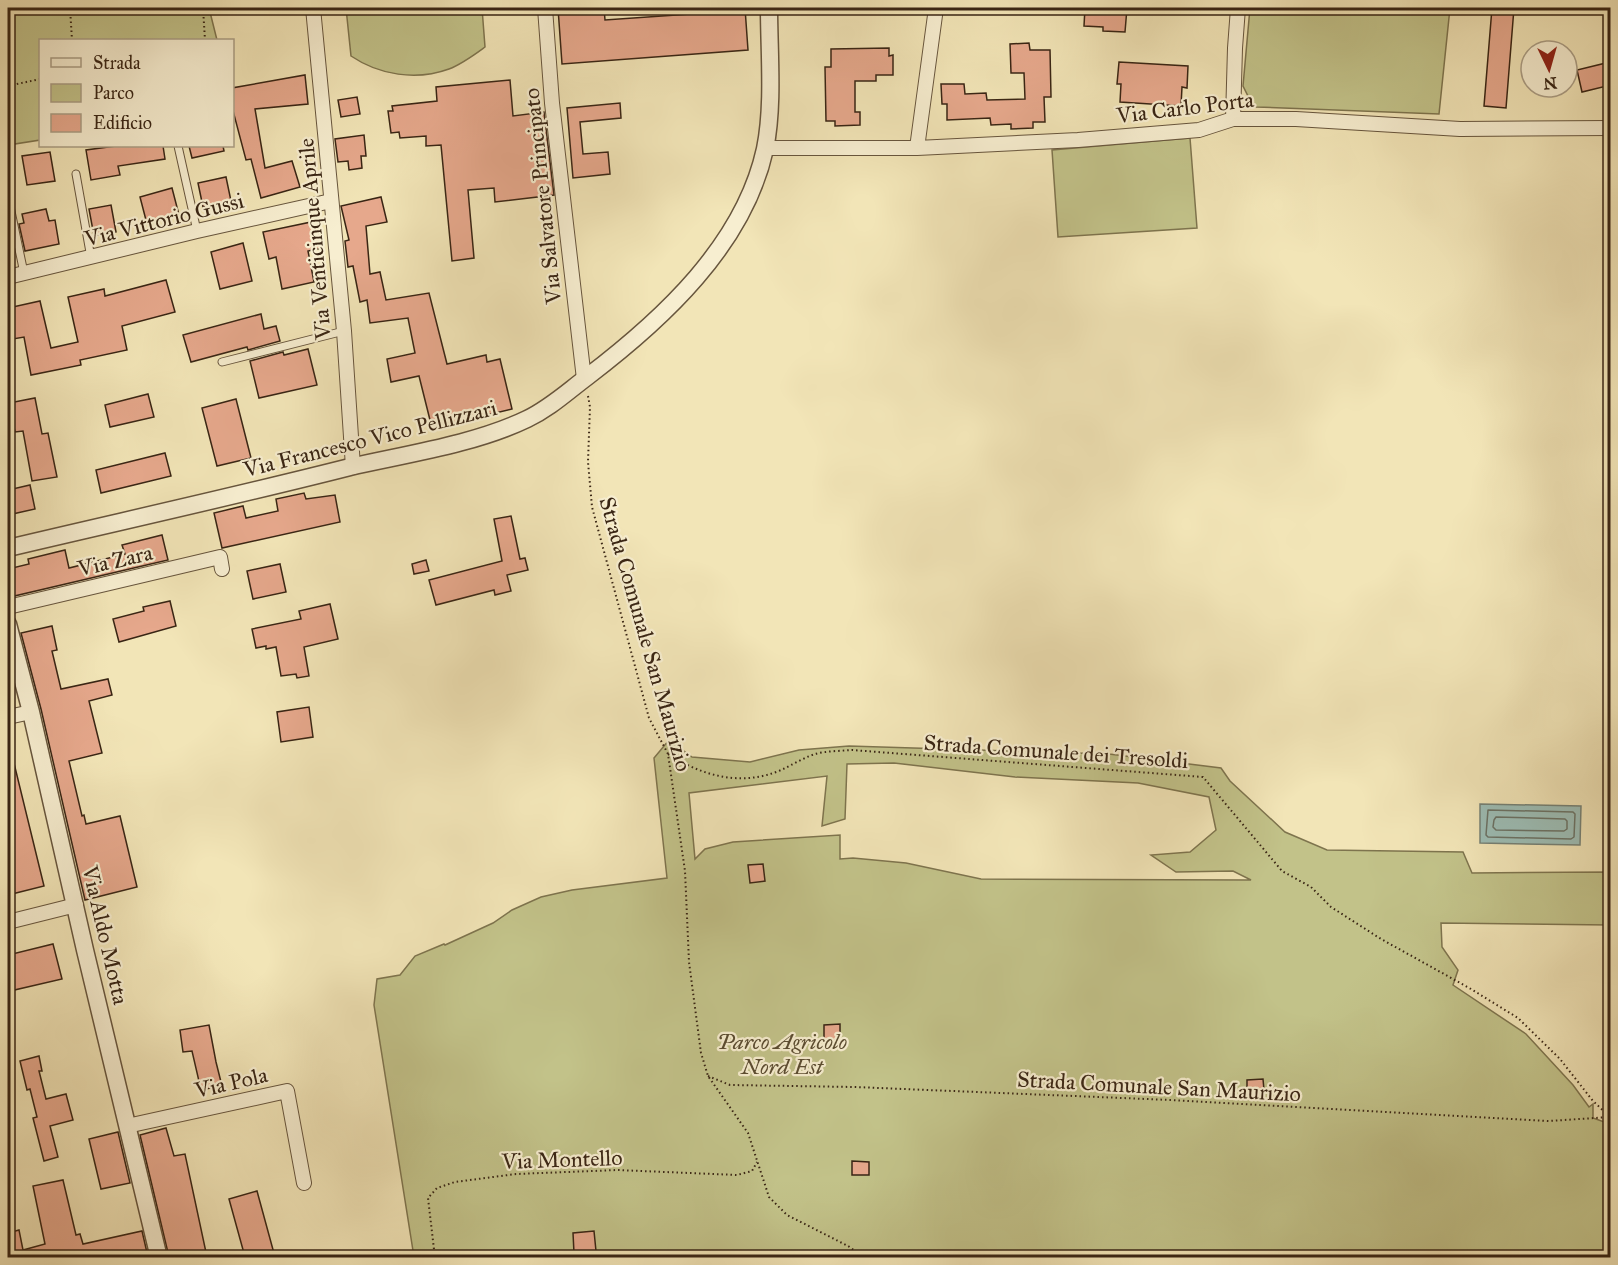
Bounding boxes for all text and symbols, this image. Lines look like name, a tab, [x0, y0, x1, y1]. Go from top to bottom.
legend	[39, 39, 234, 147]
north arrow	[1519, 39, 1579, 99]
text: Strada	[93, 52, 141, 74]
text: N	[1542, 73, 1558, 94]
text: Parco	[93, 82, 134, 104]
street label: Via Carlo Porta	[1114, 86, 1256, 129]
street label: Via Salvatore Principato	[518, 87, 567, 306]
text: Edificio	[93, 112, 152, 134]
street label: Via Venticinque Aprile	[292, 137, 337, 342]
street label: Via Vittorio Gussi	[81, 187, 247, 253]
street label: Via Francesco Vico Pellizzari	[240, 394, 500, 483]
street label: Strada Comunale San Maurizio	[593, 494, 698, 774]
street label: Via Zara	[74, 539, 156, 582]
street label: Strada Comunale dei Tresoldi	[923, 729, 1189, 774]
street label: Via Aldo Motta	[76, 862, 135, 1008]
park label: Parco Agricolo Nord Est	[717, 1028, 847, 1080]
street label: Via Pola	[191, 1061, 271, 1104]
street label: Strada Comunale San Maurizio	[1016, 1066, 1302, 1107]
street label: Via Montello	[500, 1144, 623, 1175]

